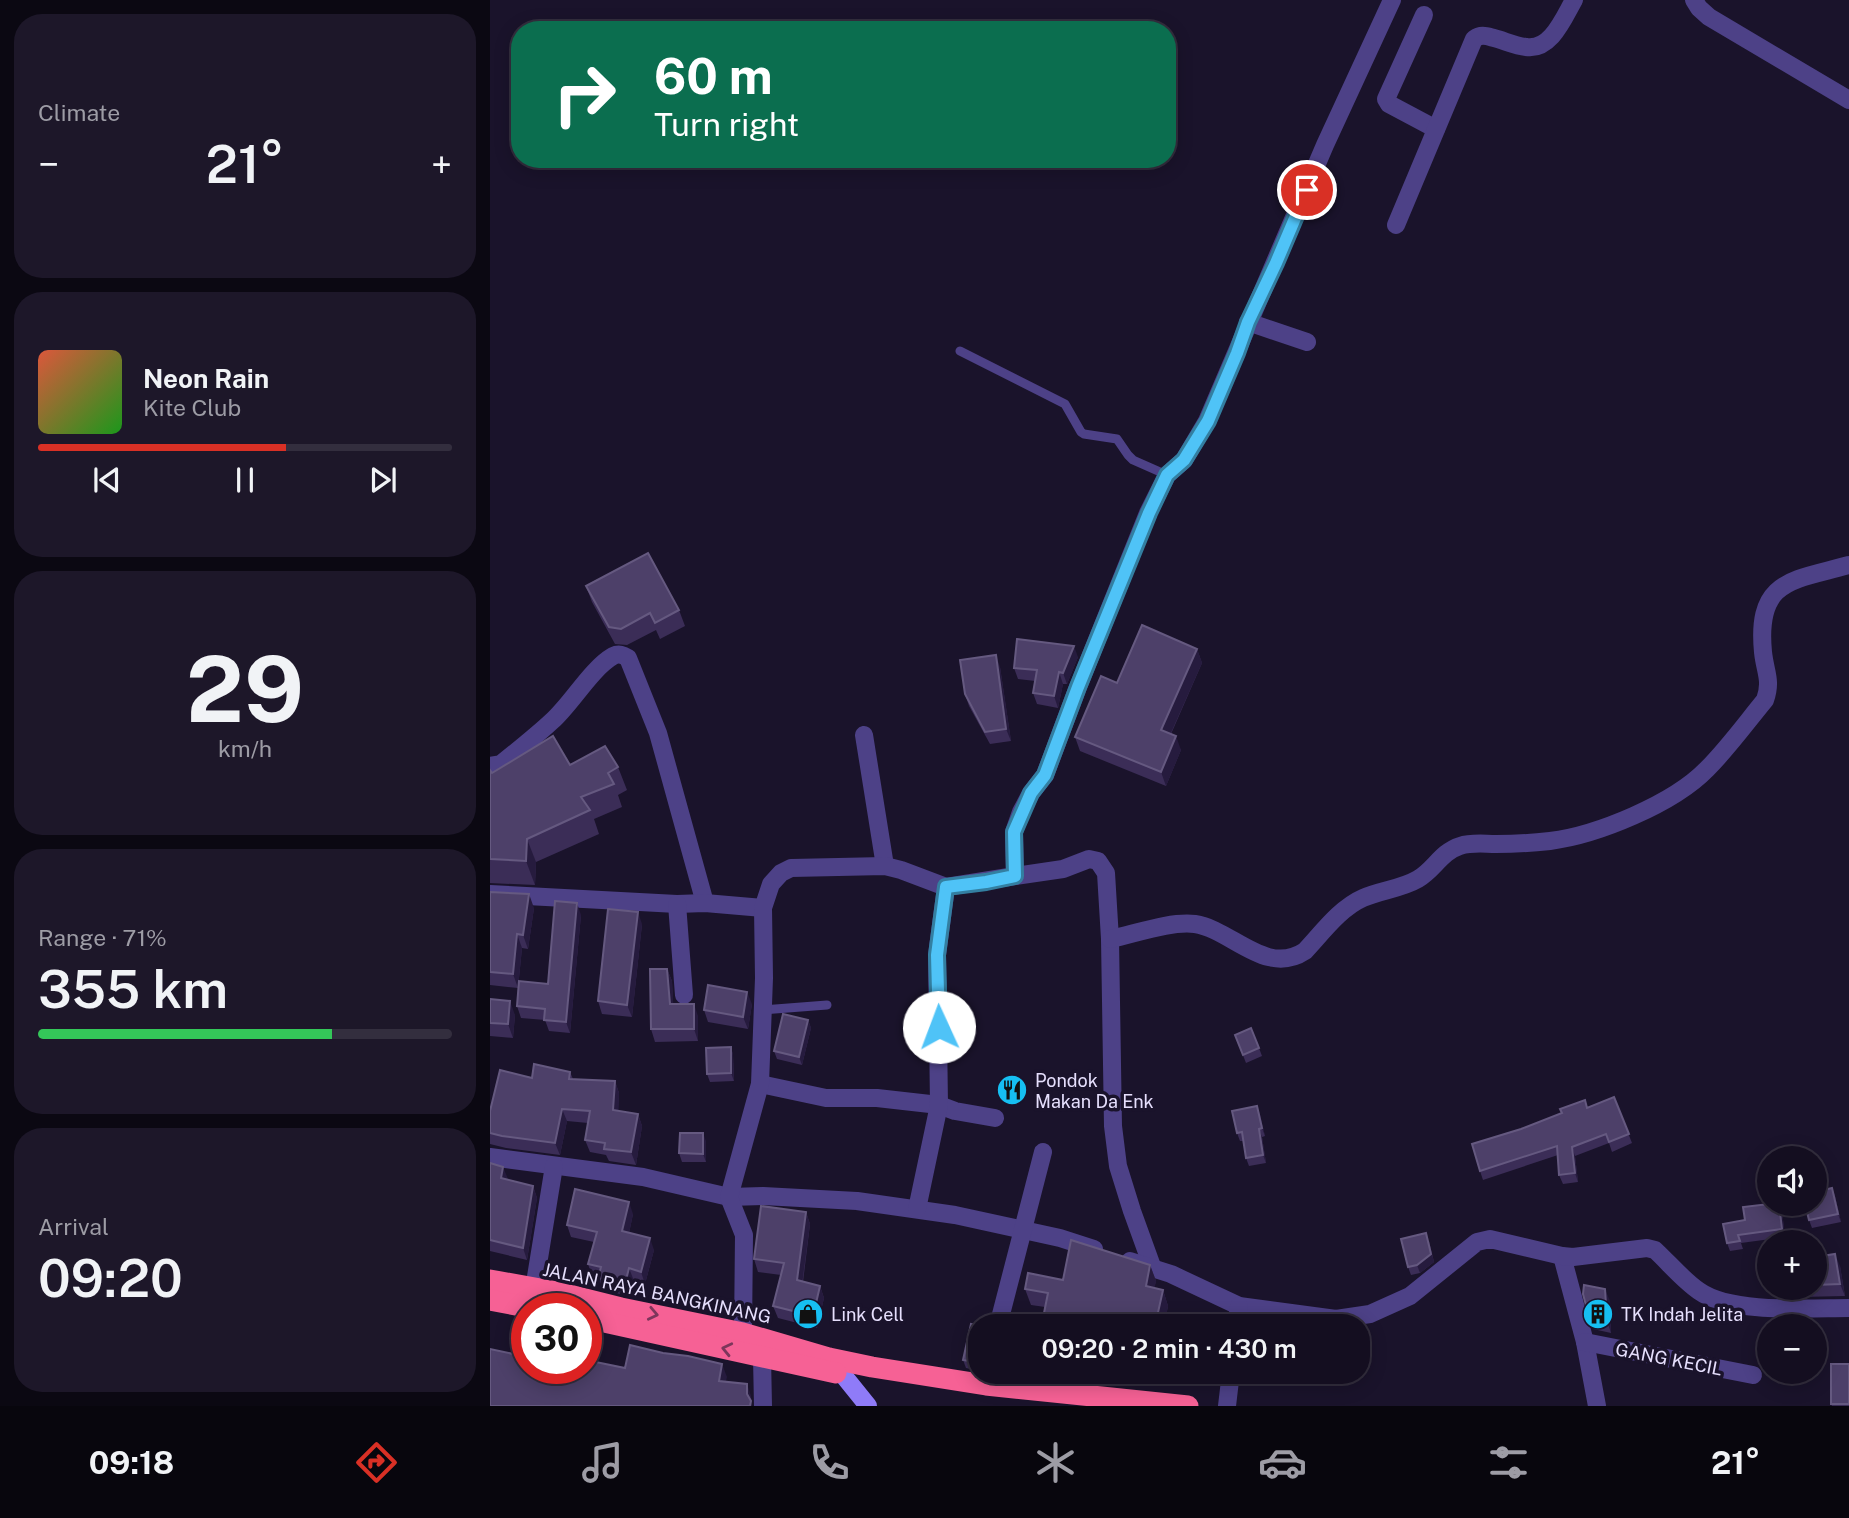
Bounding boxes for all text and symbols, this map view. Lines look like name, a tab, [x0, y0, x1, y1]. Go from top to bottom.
text: 60 m	[654, 47, 773, 105]
icon: right	[539, 49, 630, 140]
text: Climate	[38, 99, 120, 126]
text: Turn right	[654, 106, 799, 143]
text: 21°	[206, 134, 284, 195]
text: −	[38, 142, 59, 187]
text: +	[431, 142, 452, 187]
pin	[1277, 160, 1337, 220]
icon: arrive	[1288, 171, 1326, 209]
text: Neon Rain	[143, 363, 269, 394]
text: Kite Club	[143, 394, 241, 421]
icon: previous	[88, 461, 126, 499]
icon: pause	[226, 461, 264, 499]
icon: next	[364, 461, 402, 499]
text: 29	[186, 636, 304, 742]
text: km/h	[218, 735, 272, 762]
text: Range · 71%	[38, 924, 167, 951]
text: 355 km	[38, 959, 228, 1020]
position arrow	[902, 990, 976, 1064]
place label: Pondok Makan Da Enk	[1035, 1070, 1154, 1112]
restaurant icon: Pondok Makan Da Enk	[995, 1073, 1029, 1107]
map controls	[1757, 1146, 1827, 1384]
button: sound	[1757, 1146, 1827, 1216]
text: Arrival	[38, 1213, 109, 1240]
button: +	[1757, 1230, 1827, 1300]
text: 09:20	[38, 1248, 183, 1309]
street label: JALAN RAYA BANGKINANG	[541, 1259, 773, 1327]
speed limit sign: 30	[511, 1293, 602, 1384]
shop icon: Link Cell	[791, 1297, 825, 1331]
building icon: TK Indah Jelita	[1581, 1297, 1615, 1331]
place label: Link Cell	[831, 1304, 904, 1325]
place label: TK Indah Jelita	[1621, 1304, 1743, 1325]
one-way arrow	[647, 1306, 659, 1321]
button: −	[1757, 1314, 1827, 1384]
text: 09:20 · 2 min · 430 m	[1041, 1333, 1297, 1364]
street label: GANG KECIL	[1614, 1338, 1724, 1380]
one-way arrow	[721, 1343, 733, 1357]
icon: directions	[352, 1438, 401, 1487]
icon: music	[578, 1438, 627, 1487]
icon: phone	[805, 1438, 854, 1487]
icon: climate	[1031, 1438, 1080, 1487]
icon: car	[1258, 1438, 1307, 1487]
icon: filters	[1484, 1438, 1533, 1487]
text: 09:18	[89, 1444, 174, 1481]
text: 21°	[1711, 1444, 1760, 1481]

